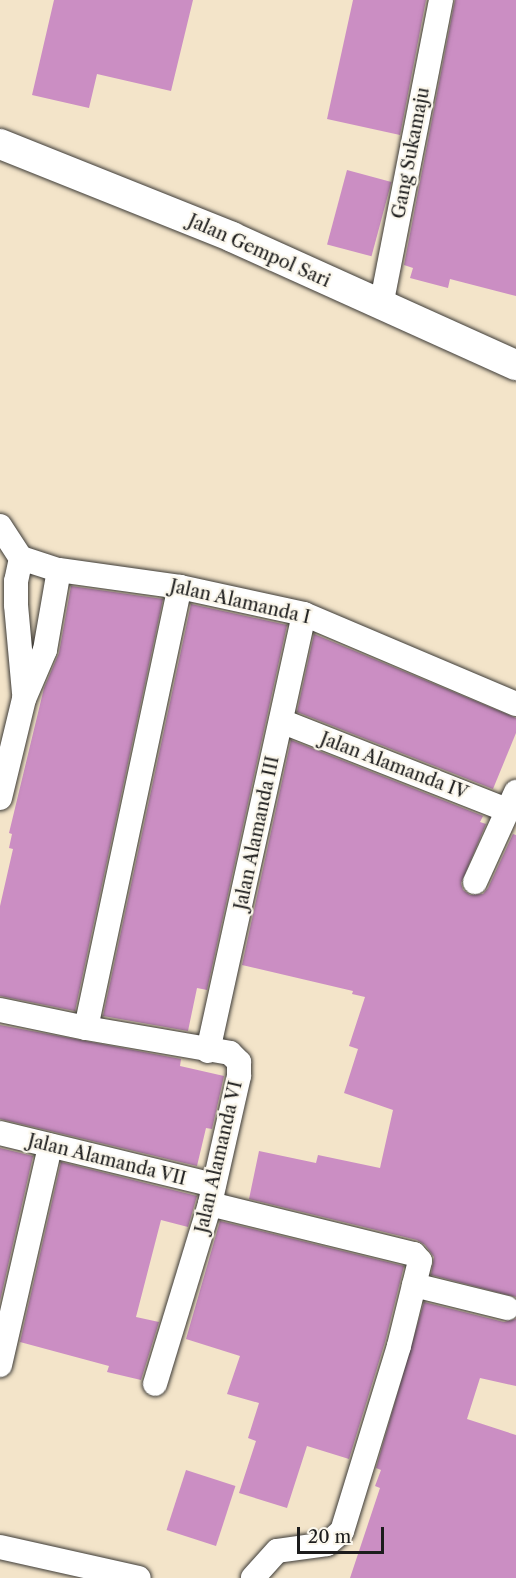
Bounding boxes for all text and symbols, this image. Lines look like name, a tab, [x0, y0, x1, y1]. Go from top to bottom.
street label: Gang Sukamaju	[388, 85, 434, 221]
street label: Jalan Gempol Sari	[185, 210, 333, 292]
street label: Jalan Alamanda I	[167, 575, 313, 629]
street label: Jalan Alamanda IV	[317, 728, 471, 804]
street label: Jalan Alamanda III	[230, 754, 284, 912]
street label: Jalan Alamanda VI	[191, 1078, 247, 1236]
street label: Jalan Alamanda VII	[25, 1130, 189, 1190]
scale bar	[300, 1515, 387, 1553]
text: 20 m	[308, 1526, 351, 1548]

